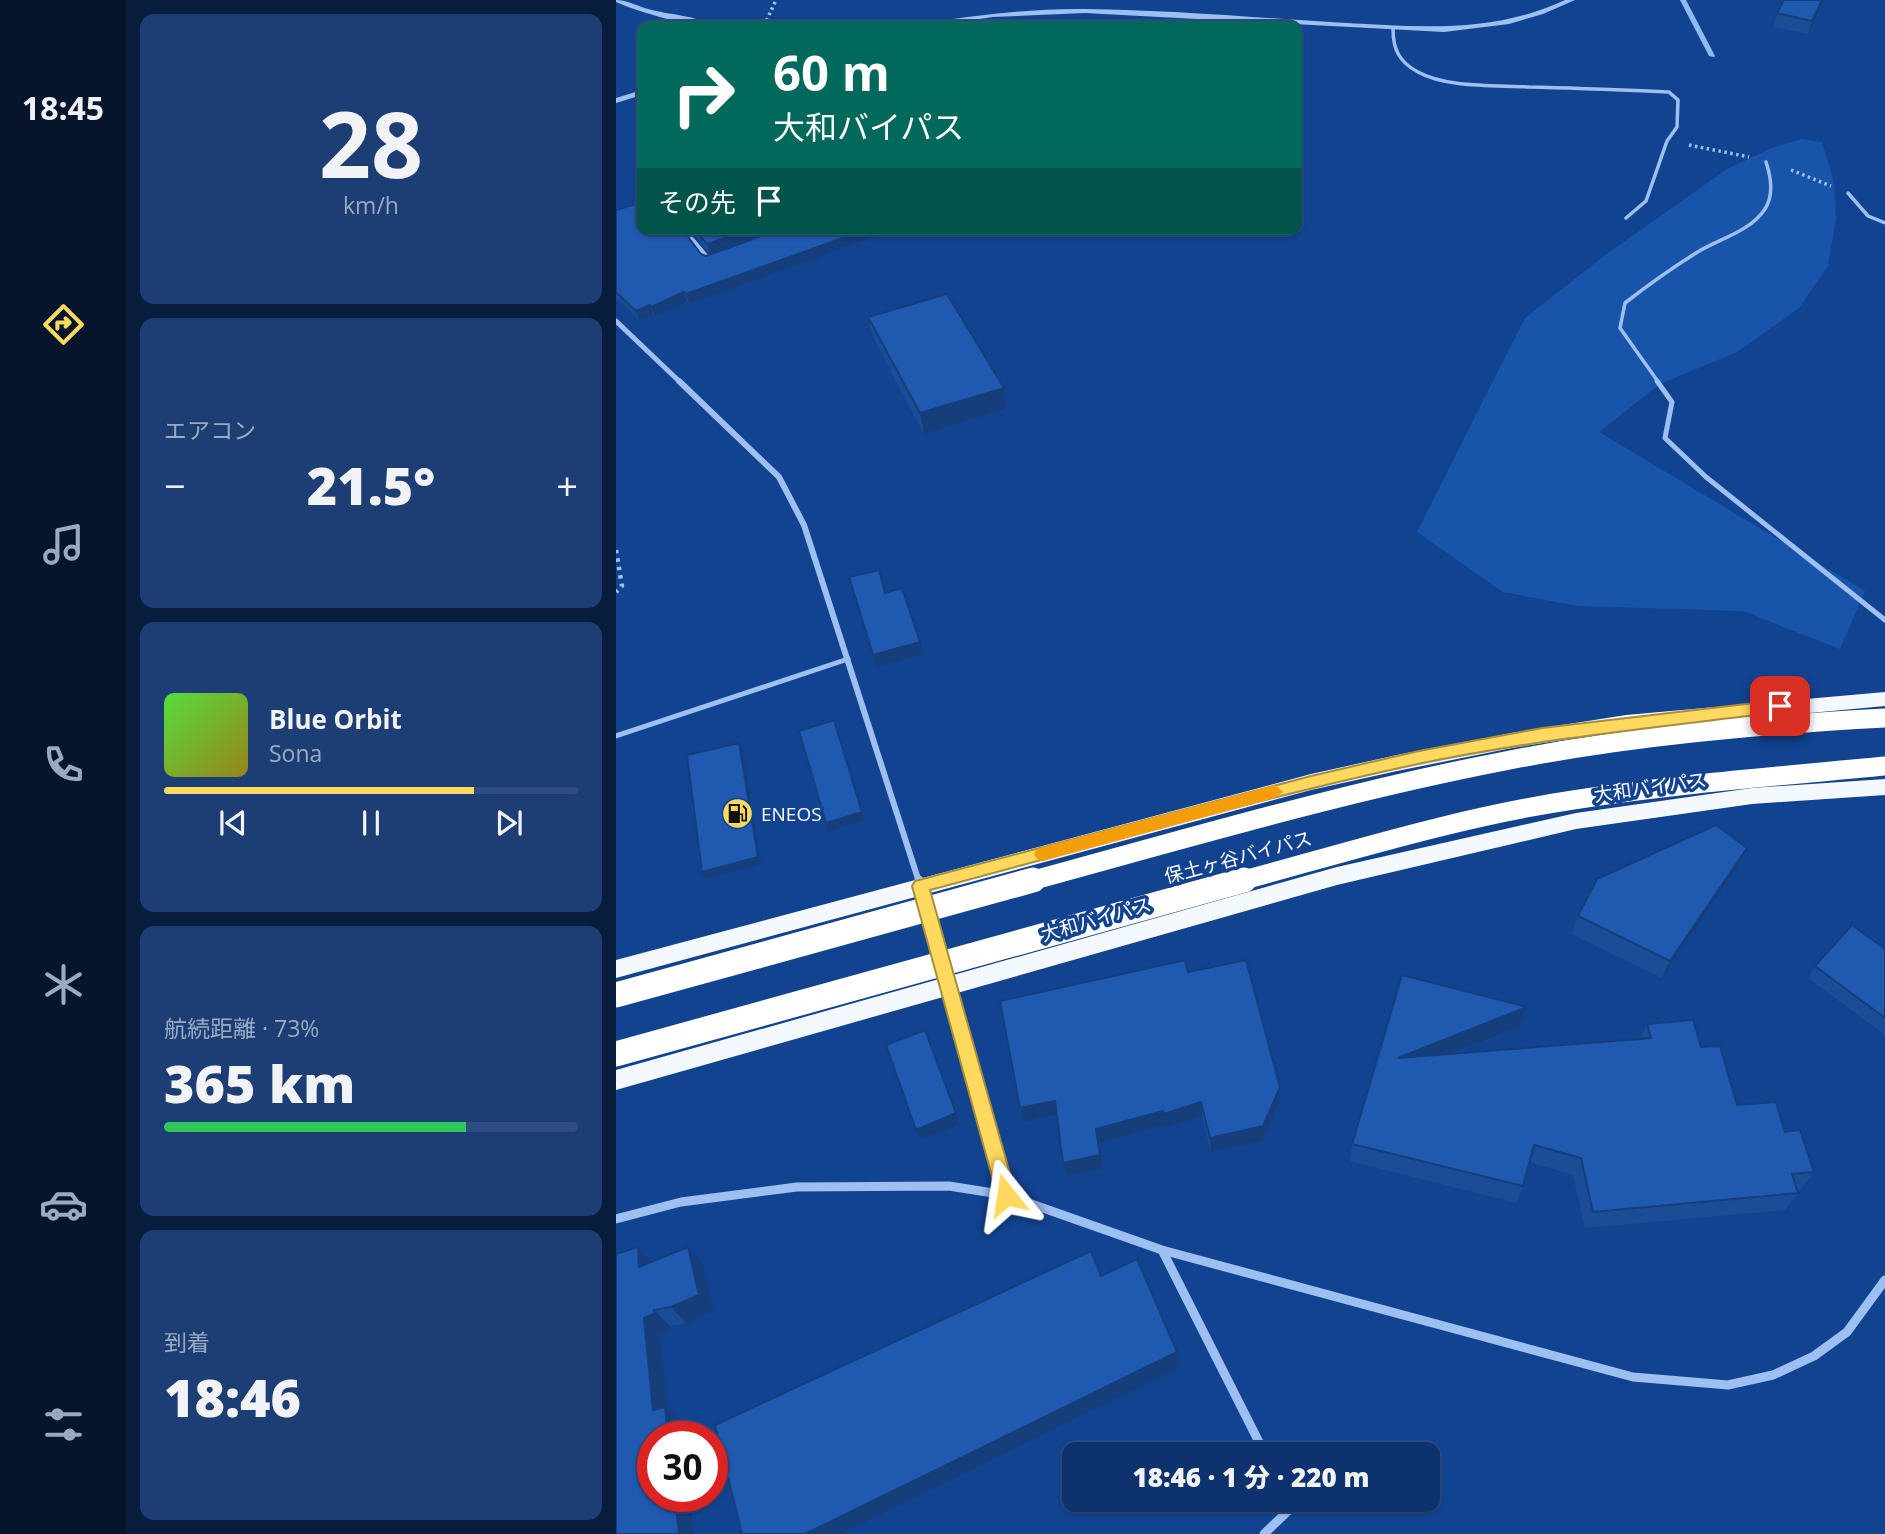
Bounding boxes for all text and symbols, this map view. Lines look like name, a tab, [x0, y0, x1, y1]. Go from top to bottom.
text: 60 m	[773, 39, 890, 105]
icon: right	[658, 49, 749, 140]
text: 28	[319, 81, 423, 205]
text: 18:45	[22, 86, 104, 129]
text: 大和バイパス	[773, 105, 964, 148]
icon: arrive	[750, 182, 788, 220]
text: その先	[658, 184, 736, 220]
text: km/h	[343, 189, 399, 221]
icon: directions	[39, 300, 88, 349]
text: エアコン	[164, 414, 256, 446]
text: 21.5°	[307, 449, 435, 520]
text: −	[164, 459, 186, 511]
text: +	[556, 459, 578, 511]
icon: music	[39, 520, 88, 569]
pin	[1750, 676, 1810, 736]
icon: arrive	[1761, 687, 1799, 725]
text: Blue Orbit	[269, 701, 402, 737]
text: Sona	[269, 737, 322, 769]
icon: phone	[39, 740, 88, 789]
street label: 大和バイパス	[1592, 766, 1708, 808]
fuel station icon: ENEOS	[721, 797, 755, 831]
place label: ENEOS	[761, 801, 822, 827]
icon: previous	[214, 804, 252, 842]
icon: pause	[352, 804, 390, 842]
icon: next	[490, 804, 528, 842]
street label: 保土ヶ谷バイパス	[1161, 825, 1315, 889]
street label: 大和バイパス	[1038, 891, 1154, 947]
icon: climate	[39, 960, 88, 1009]
text: 航続距離 · 73%	[164, 1012, 319, 1044]
text: 365 km	[164, 1047, 355, 1118]
position arrow	[969, 1158, 1043, 1232]
icon: car	[39, 1180, 88, 1229]
text: 到着	[164, 1326, 210, 1358]
text: 18:46	[164, 1361, 301, 1432]
icon: filters	[39, 1400, 88, 1449]
speed limit sign: 30	[637, 1421, 728, 1512]
text: 18:46 · 1 分 · 220 m	[1133, 1459, 1369, 1495]

